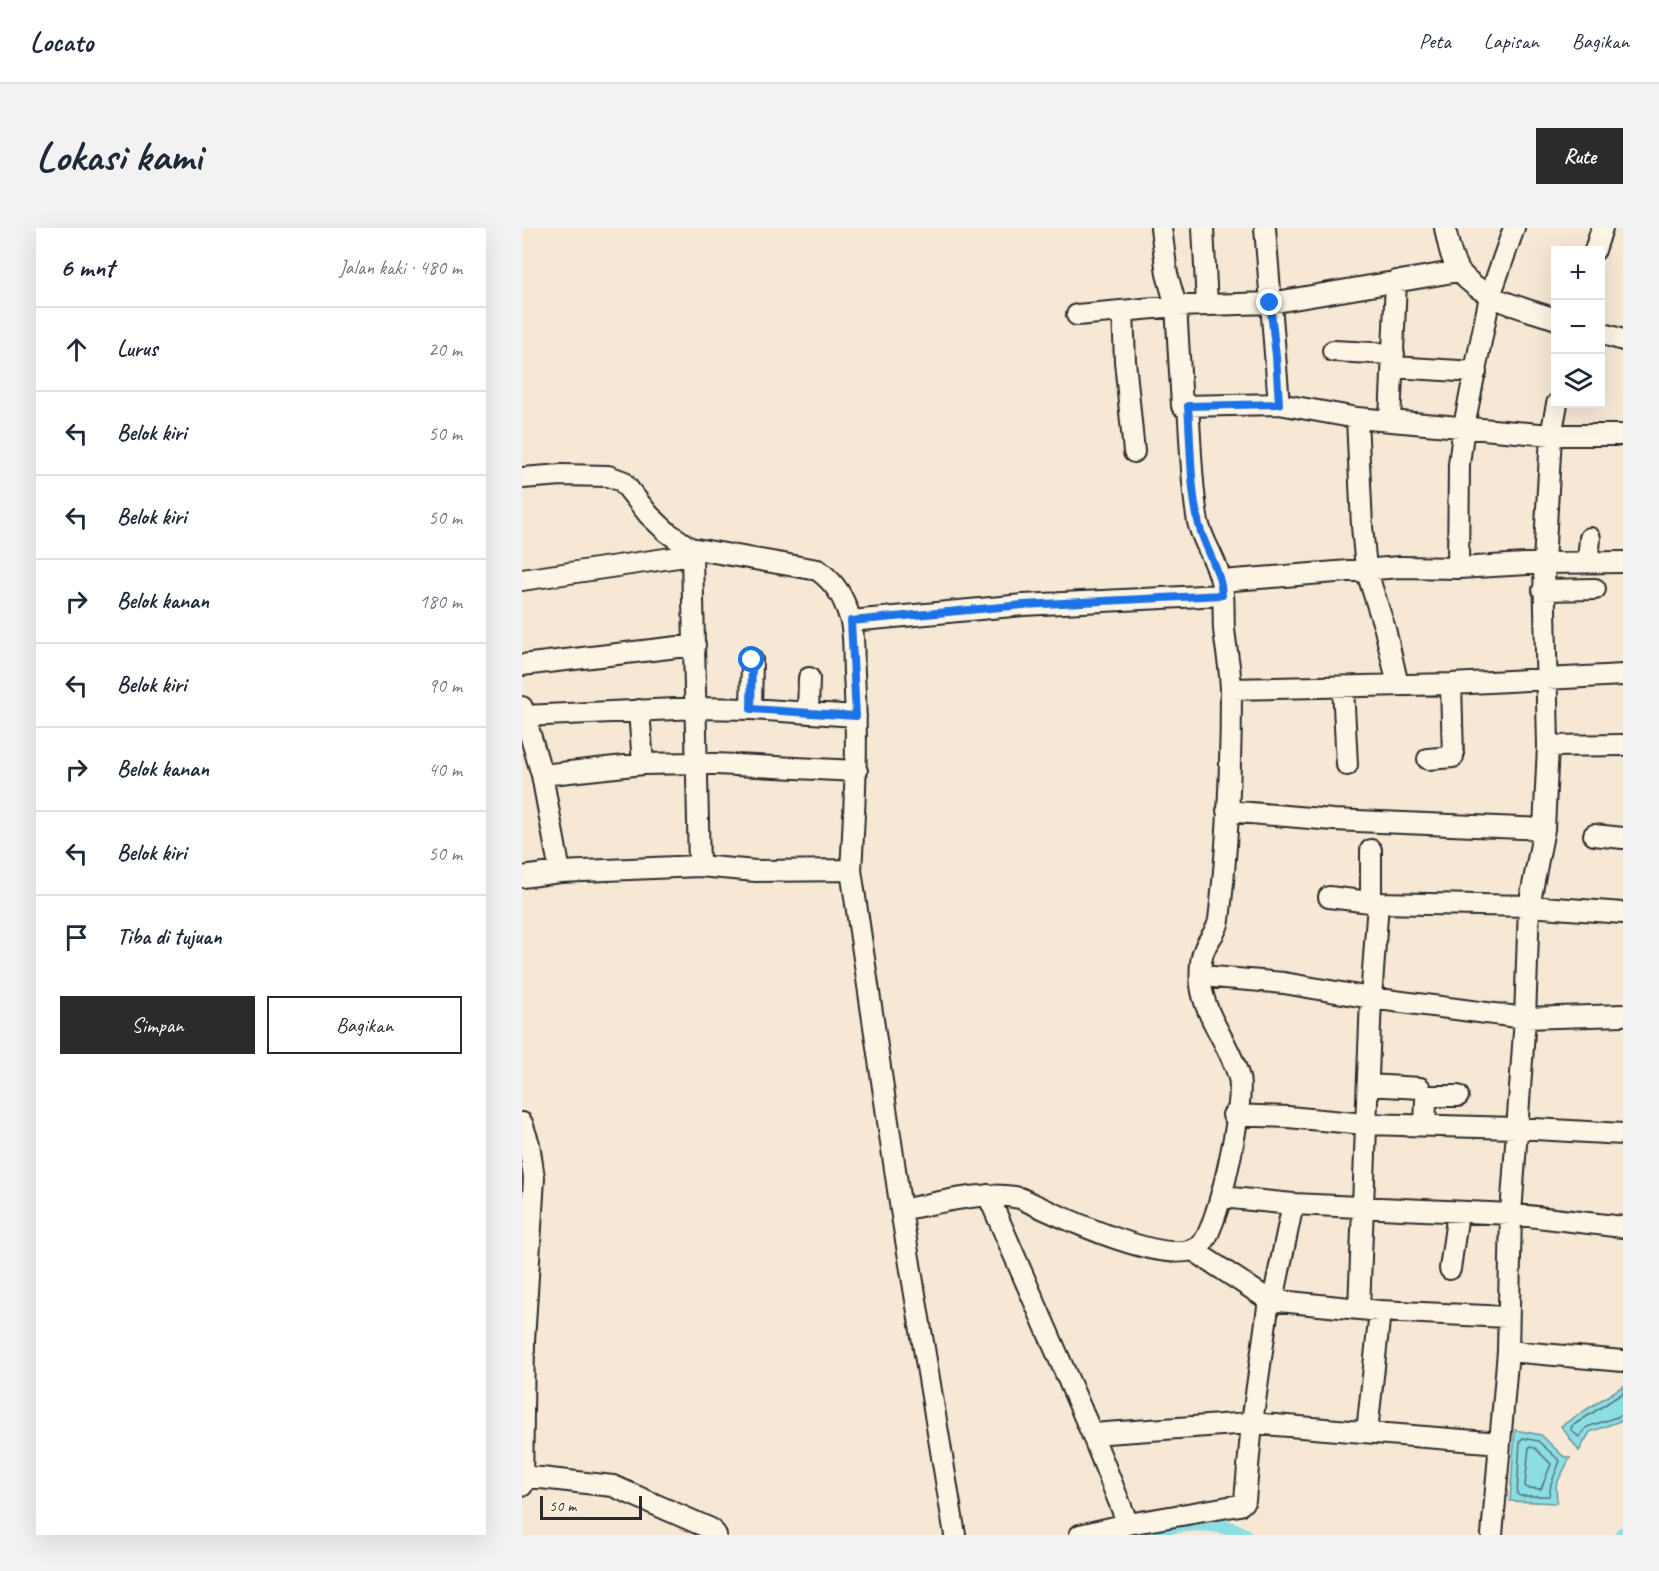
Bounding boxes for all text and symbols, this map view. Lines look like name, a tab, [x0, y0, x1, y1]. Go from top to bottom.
text: Locato	[30, 24, 93, 59]
text: Peta	[1419, 28, 1451, 54]
text: Lapisan	[1484, 28, 1539, 54]
text: Bagikan	[1572, 28, 1629, 54]
button: Rute	[1536, 128, 1623, 184]
text: Lokasi kami	[36, 130, 202, 183]
map controls	[1551, 246, 1605, 408]
button: +	[1551, 246, 1605, 300]
text: 6 mnt	[60, 251, 114, 284]
text: Jalan kaki · 480 m	[339, 255, 462, 280]
route end	[1256, 289, 1282, 315]
button: −	[1551, 300, 1605, 354]
icon: ahead	[60, 333, 93, 366]
text: Lurus	[117, 335, 157, 363]
text: 20 m	[428, 337, 462, 362]
button: layers	[1551, 354, 1605, 408]
icon: left	[60, 417, 93, 450]
text: Belok kiri	[117, 419, 186, 447]
text: 50 m	[428, 421, 462, 446]
icon: left	[60, 501, 93, 534]
text: Belok kiri	[117, 503, 186, 531]
text: 50 m	[428, 505, 462, 530]
icon: right	[60, 585, 93, 618]
text: Belok kanan	[117, 587, 209, 615]
text: 180 m	[419, 589, 462, 614]
route start	[738, 646, 764, 672]
icon: left	[60, 669, 93, 702]
text: Belok kiri	[117, 671, 186, 699]
text: 90 m	[428, 673, 462, 698]
icon: right	[60, 753, 93, 786]
text: Belok kanan	[117, 755, 209, 783]
text: 40 m	[428, 757, 462, 782]
icon: left	[60, 837, 93, 870]
text: Belok kiri	[117, 839, 186, 867]
text: 50 m	[428, 841, 462, 866]
icon: arrive	[60, 921, 93, 954]
text: Tiba di tujuan	[117, 923, 222, 951]
button: Simpan	[60, 996, 255, 1054]
button: Bagikan	[267, 996, 462, 1054]
scale bar	[540, 1493, 642, 1520]
text: 50 m	[549, 1496, 576, 1516]

